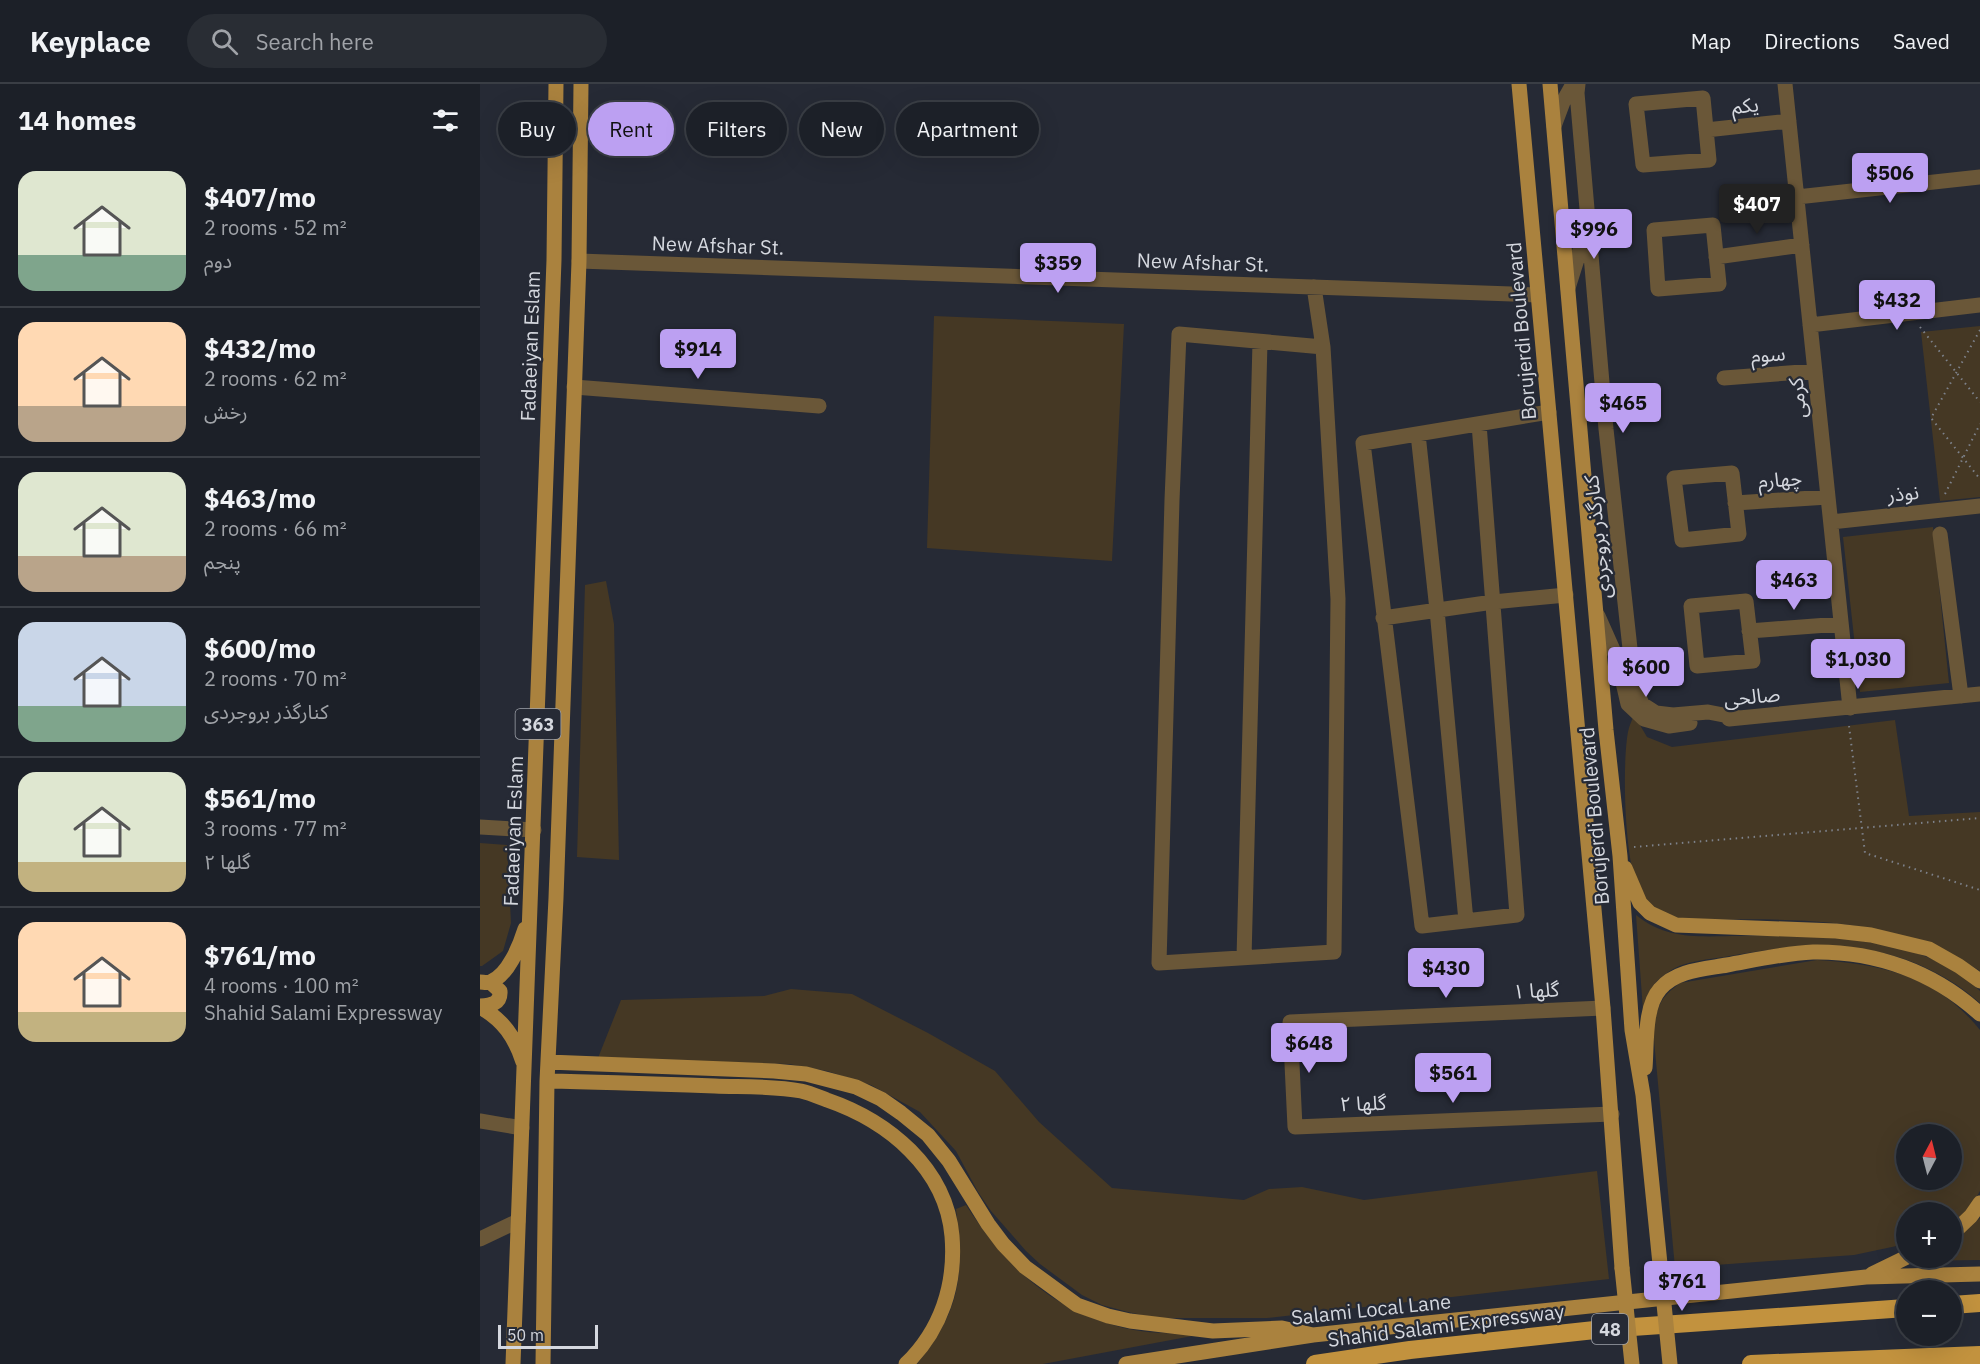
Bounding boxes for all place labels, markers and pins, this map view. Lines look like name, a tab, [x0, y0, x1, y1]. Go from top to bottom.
pin: $506	[1854, 153, 1926, 204]
pin: $407	[1721, 184, 1793, 235]
pin: $996	[1558, 209, 1630, 260]
pin: $359	[1022, 243, 1094, 294]
pin: $432	[1861, 280, 1933, 331]
pin: $914	[662, 329, 734, 380]
pin: $465	[1587, 383, 1659, 434]
pin: $463	[1758, 560, 1830, 611]
pin: $1,030	[1809, 639, 1907, 690]
pin: $600	[1610, 647, 1682, 698]
pin: $430	[1410, 948, 1482, 999]
pin: $648	[1273, 1023, 1345, 1074]
pin: $561	[1417, 1053, 1489, 1104]
pin: $761	[1646, 1261, 1718, 1312]

